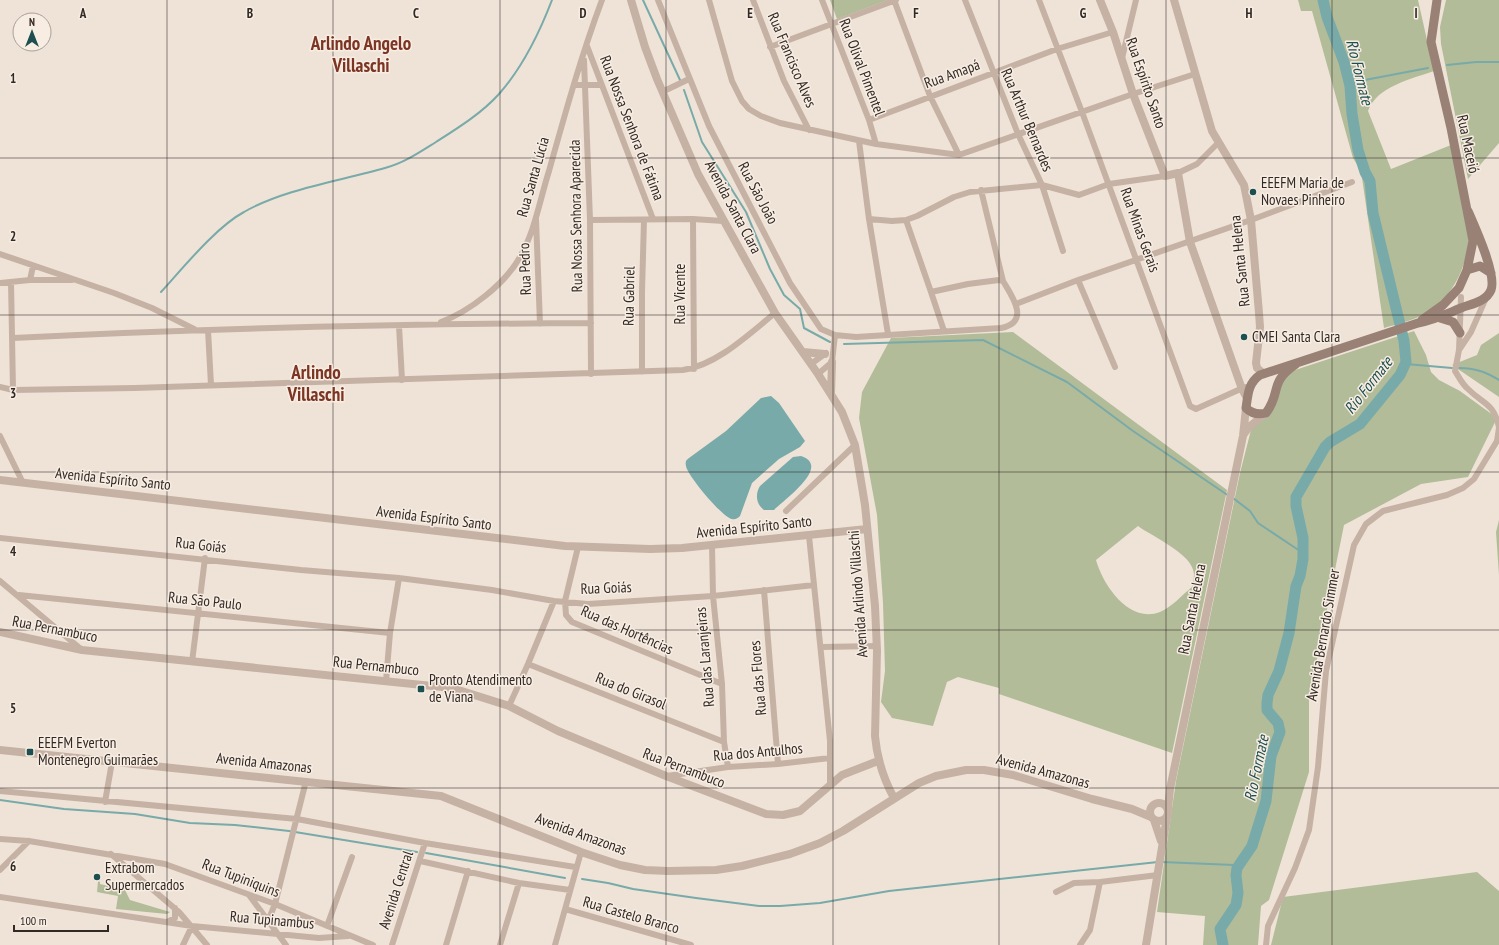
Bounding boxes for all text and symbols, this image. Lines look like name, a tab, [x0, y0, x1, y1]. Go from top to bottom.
text: A	[79, 5, 87, 22]
text: B	[247, 5, 253, 22]
text: C	[413, 5, 419, 22]
text: D	[580, 5, 587, 22]
text: E	[747, 5, 753, 22]
text: F	[913, 5, 919, 22]
text: G	[1080, 5, 1087, 22]
text: H	[1246, 5, 1253, 22]
text: I	[1414, 5, 1418, 22]
street label: Rua Francisco Alves	[764, 9, 821, 110]
north arrow	[12, 12, 52, 52]
text: N	[29, 15, 35, 29]
street label: Rua Olival Pimentel	[835, 16, 890, 119]
district label: Arlindo Angelo Villaschi	[310, 31, 411, 77]
street label: Rua Espírito Santo	[1122, 35, 1171, 131]
water label: Rio Formate	[1342, 37, 1378, 108]
street label: Rua Nossa Senhora de Fátima	[596, 53, 669, 203]
street label: Rua Amapá	[921, 55, 982, 92]
street label: Rua Arthur Bernardes	[997, 65, 1058, 174]
text: 1	[10, 70, 16, 87]
street label: Rua Maceió	[1453, 113, 1484, 175]
street label: Rua Santa Lúcia	[512, 135, 553, 219]
street label: Rua Nossa Senhora Aparecida	[565, 139, 586, 293]
street label: Avenida Santa Clara	[701, 157, 766, 257]
street label: Rua São João	[734, 158, 783, 227]
place label: EEEFM Maria de Novaes Pinheiro	[1261, 173, 1345, 209]
street label: Rua Minas Gerais	[1116, 185, 1165, 275]
marker: EEEFM Maria de Novaes Pinheiro	[1248, 187, 1258, 197]
street label: Rua Santa Helena	[1225, 214, 1254, 308]
text: 2	[10, 228, 16, 245]
street label: Rua Pedro	[514, 242, 535, 296]
street label: Rua Vicente	[670, 264, 689, 324]
street label: Rua Gabriel	[618, 265, 639, 326]
place label: CMEI Santa Clara	[1252, 327, 1340, 346]
marker: CMEI Santa Clara	[1239, 332, 1249, 342]
water label: Rio Formate	[1339, 351, 1397, 418]
district label: Arlindo Villaschi	[286, 360, 345, 406]
text: 3	[10, 385, 16, 402]
street label: Avenida Espírito Santo	[54, 463, 172, 494]
street label: Avenida Espírito Santo	[375, 501, 493, 534]
street label: Avenida Espírito Santo	[695, 511, 813, 542]
street label: Avenida Arlindo Villaschi	[844, 530, 871, 658]
street label: Rua Goiás	[175, 532, 227, 557]
text: 4	[10, 543, 17, 560]
street label: Rua Santa Helena	[1173, 562, 1210, 656]
street label: Avenida Bernardo Simmer	[1302, 566, 1344, 702]
street label: Rua Goiás	[580, 577, 632, 598]
street label: Rua São Paulo	[167, 587, 243, 614]
street label: Rua das Hortências	[578, 601, 676, 658]
street label: Rua das Laranjeiras	[691, 606, 718, 708]
street label: Rua Pernambuco	[11, 611, 99, 646]
street label: Rua das Flores	[745, 640, 770, 716]
street label: Rua Pernambuco	[332, 652, 420, 679]
street label: Rua do Girasol	[593, 668, 670, 714]
place label: Pronto Atendimento de Viana	[429, 670, 532, 706]
marker: Pronto Atendimento de Viana	[416, 684, 426, 694]
text: 5	[10, 700, 16, 717]
water label: Rio Formate	[1239, 732, 1273, 803]
place label: EEEFM Everton Montenegro Guimarães	[38, 733, 158, 769]
street label: Rua dos Antulhos	[712, 738, 803, 765]
street label: Rua Pernambuco	[640, 743, 728, 792]
marker: EEEFM Everton Montenegro Guimarães	[25, 747, 35, 757]
street label: Avenida Amazonas	[215, 748, 313, 777]
street label: Avenida Amazonas	[994, 749, 1092, 792]
street label: Avenida Amazonas	[533, 808, 630, 859]
street label: Avenida Central	[374, 848, 417, 931]
street label: Rua Tupiniquins	[200, 854, 283, 901]
text: 6	[10, 858, 16, 875]
place label: Extrabom Supermercados	[105, 858, 184, 894]
marker: Extrabom Supermercados	[92, 872, 102, 882]
street label: Rua Castelo Branco	[581, 892, 681, 937]
street label: Rua Tupinambus	[229, 906, 315, 933]
scale bar	[14, 907, 108, 933]
text: 100 m	[20, 913, 47, 928]

